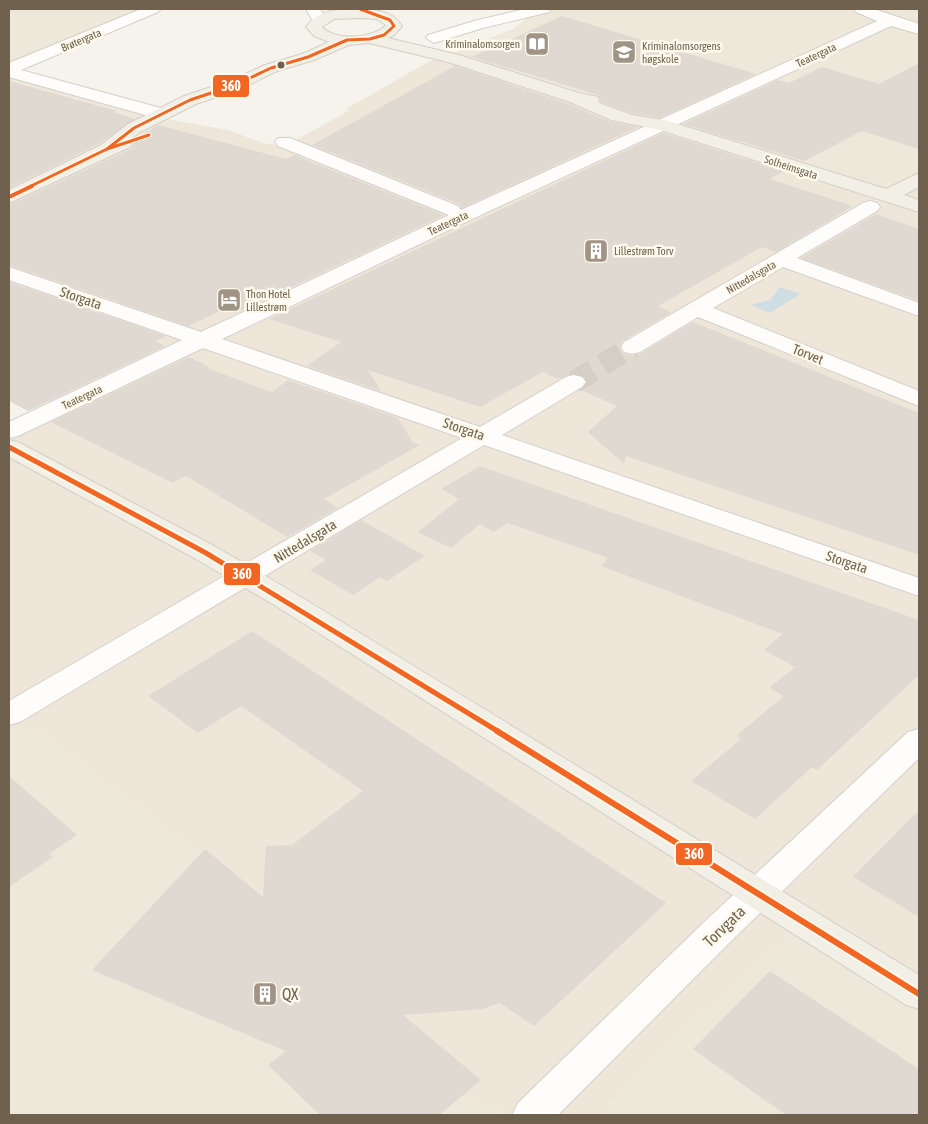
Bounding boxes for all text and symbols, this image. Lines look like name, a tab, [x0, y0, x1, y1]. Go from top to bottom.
street label: Brøtergata	[59, 26, 103, 54]
library icon: Kriminalomsorgen	[524, 31, 550, 57]
place label: Kriminalomsorgen	[445, 38, 520, 50]
school or university icon: Kriminalomsorgens høgskole	[611, 39, 637, 65]
place label: Kriminalomsorgens høgskole	[642, 40, 721, 65]
street label: Teatergata	[794, 40, 838, 70]
unlabelled marker	[276, 60, 286, 70]
line badge: 360	[212, 74, 250, 98]
text: 360	[221, 78, 241, 94]
street label: Solheimsgata	[763, 153, 819, 181]
street label: Teatergata	[426, 208, 470, 238]
building icon: Lillestrøm Torv	[583, 238, 609, 264]
place label: Lillestrøm Torv	[614, 245, 674, 257]
street label: Nittedalsgata	[724, 258, 778, 296]
street label: Storgata	[58, 283, 104, 313]
hotel icon: Thon Hotel Lillestrøm	[216, 287, 242, 313]
place label: Thon Hotel Lillestrøm	[246, 288, 291, 313]
street label: Torvet	[790, 341, 826, 367]
street label: Teatergata	[60, 382, 104, 412]
street label: Storgata	[441, 414, 487, 444]
street label: Nittedalsgata	[271, 516, 339, 566]
street label: Storgata	[824, 547, 870, 577]
line badge: 360	[223, 562, 261, 586]
text: 360	[232, 566, 252, 582]
line badge: 360	[675, 842, 713, 866]
text: 360	[684, 846, 704, 862]
street label: Torvgata	[699, 902, 749, 951]
building icon: QX	[252, 981, 278, 1007]
place label: QX	[282, 985, 299, 1003]

